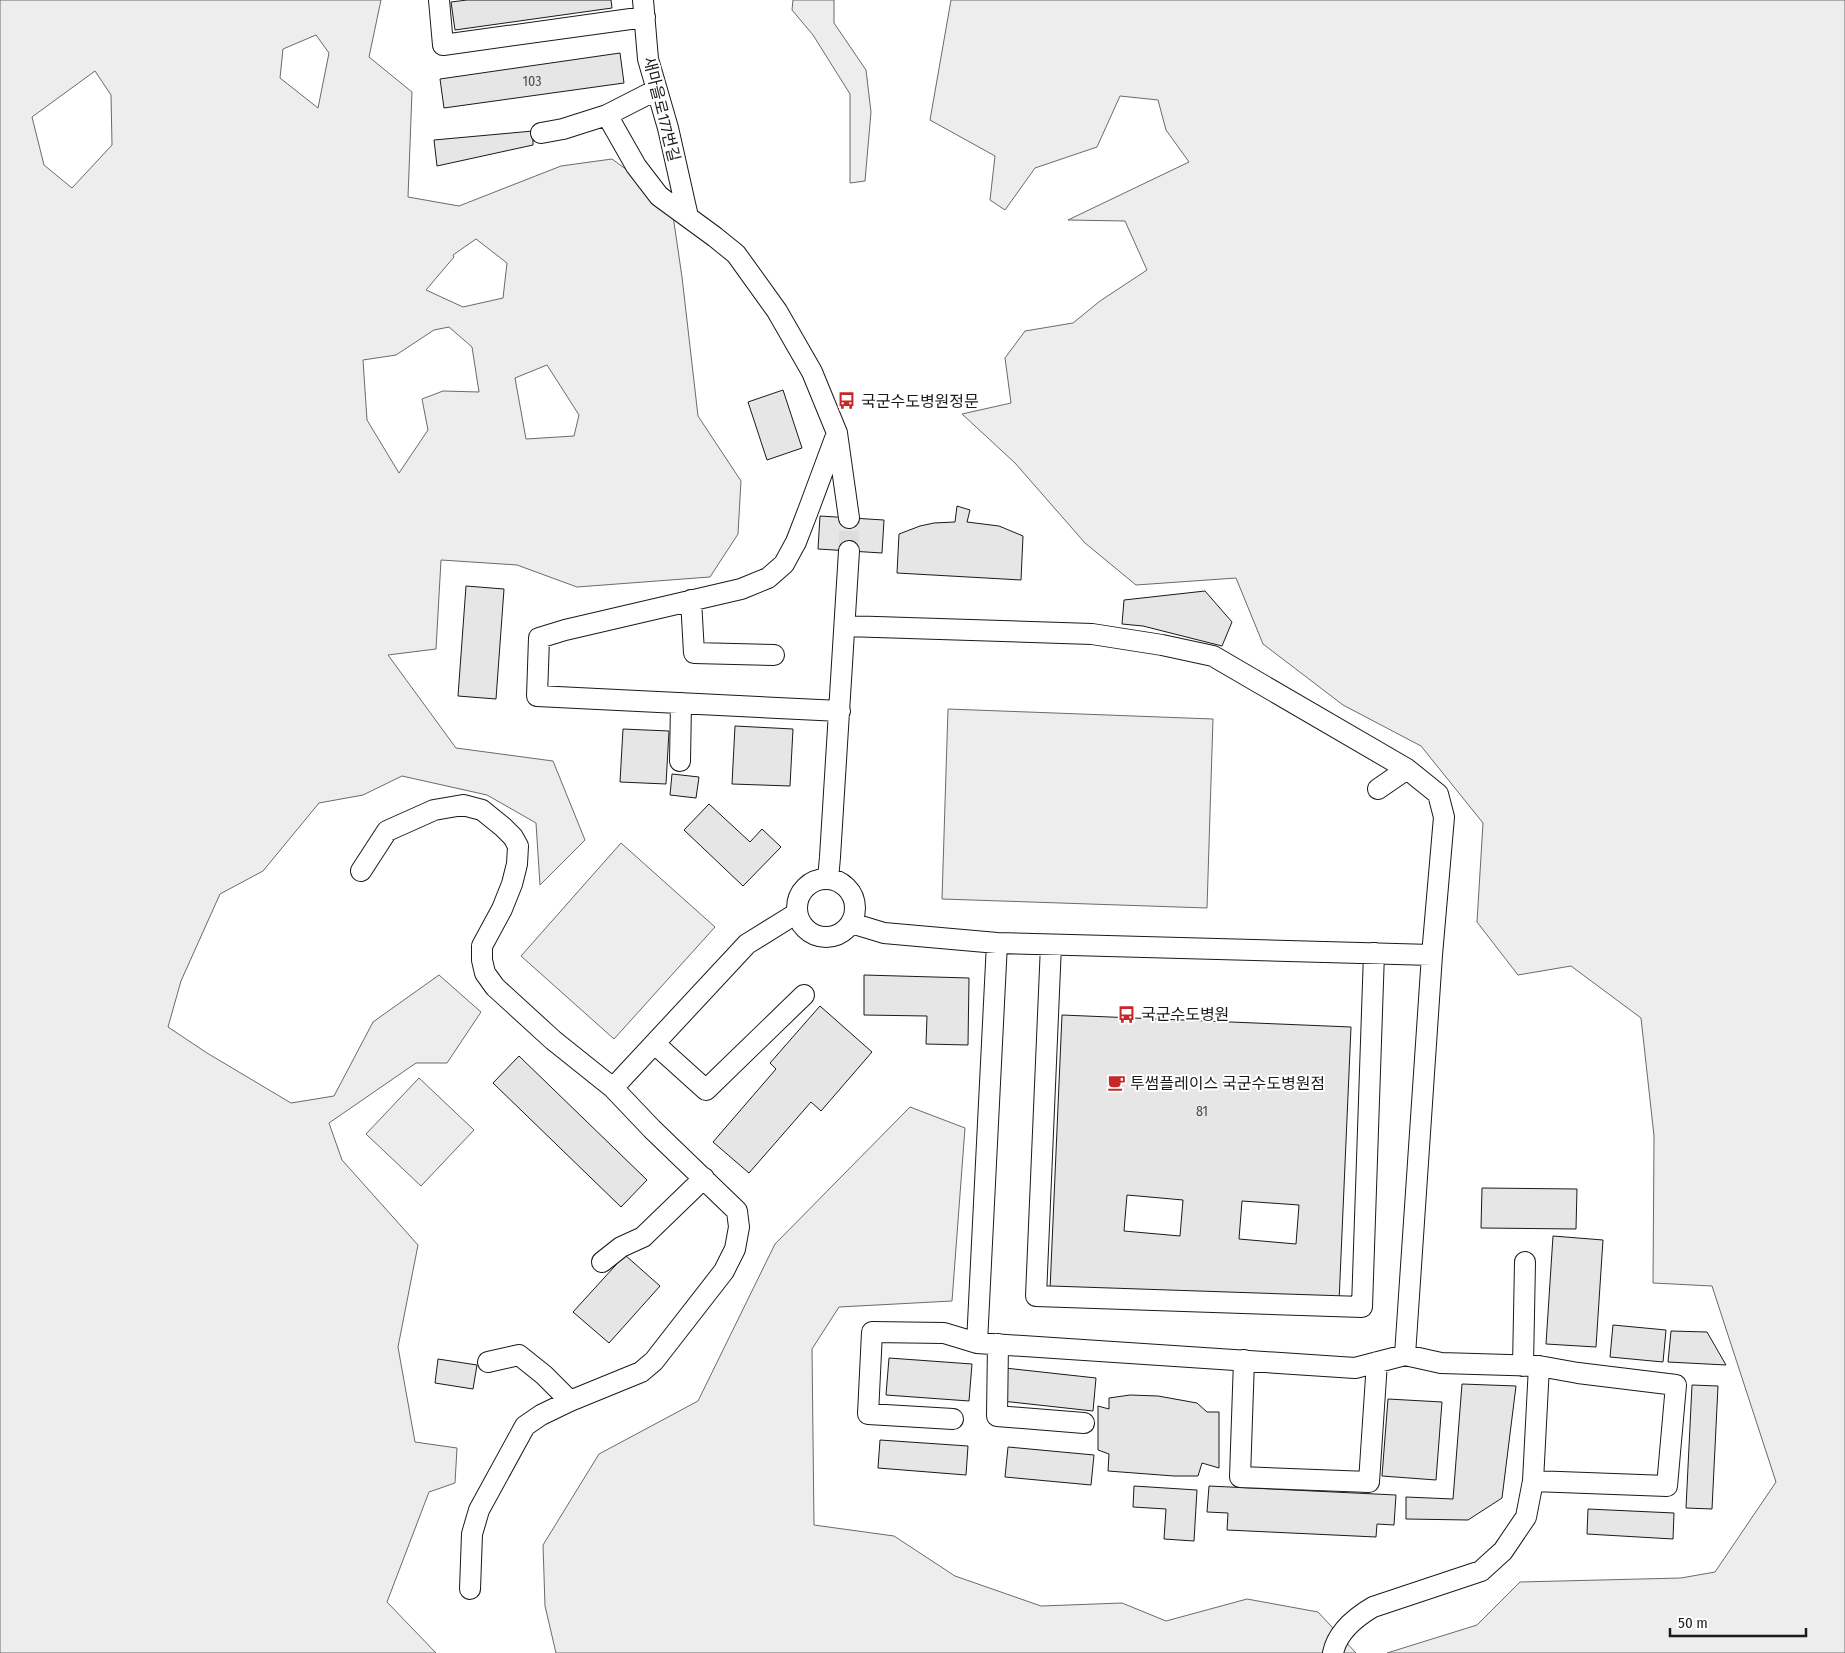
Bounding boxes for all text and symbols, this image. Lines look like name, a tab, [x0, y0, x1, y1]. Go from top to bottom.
street label: 새마을로177번길	[639, 55, 684, 164]
house number: 103	[523, 73, 541, 90]
bus stop icon: 국군수도병원정문	[837, 391, 857, 411]
place label: 국군수도병원정문	[861, 392, 979, 411]
bus stop icon: 국군수도병원	[1117, 1004, 1137, 1024]
place label: 국군수도병원	[1141, 1005, 1229, 1024]
cafe icon: 투썸플레이스 국군수도병원점	[1106, 1073, 1126, 1093]
place label: 투썸플레이스 국군수도병원점	[1130, 1074, 1325, 1093]
house number: 81	[1196, 1103, 1208, 1120]
scale bar	[1670, 1606, 1806, 1638]
text: 50 m	[1678, 1614, 1708, 1632]

